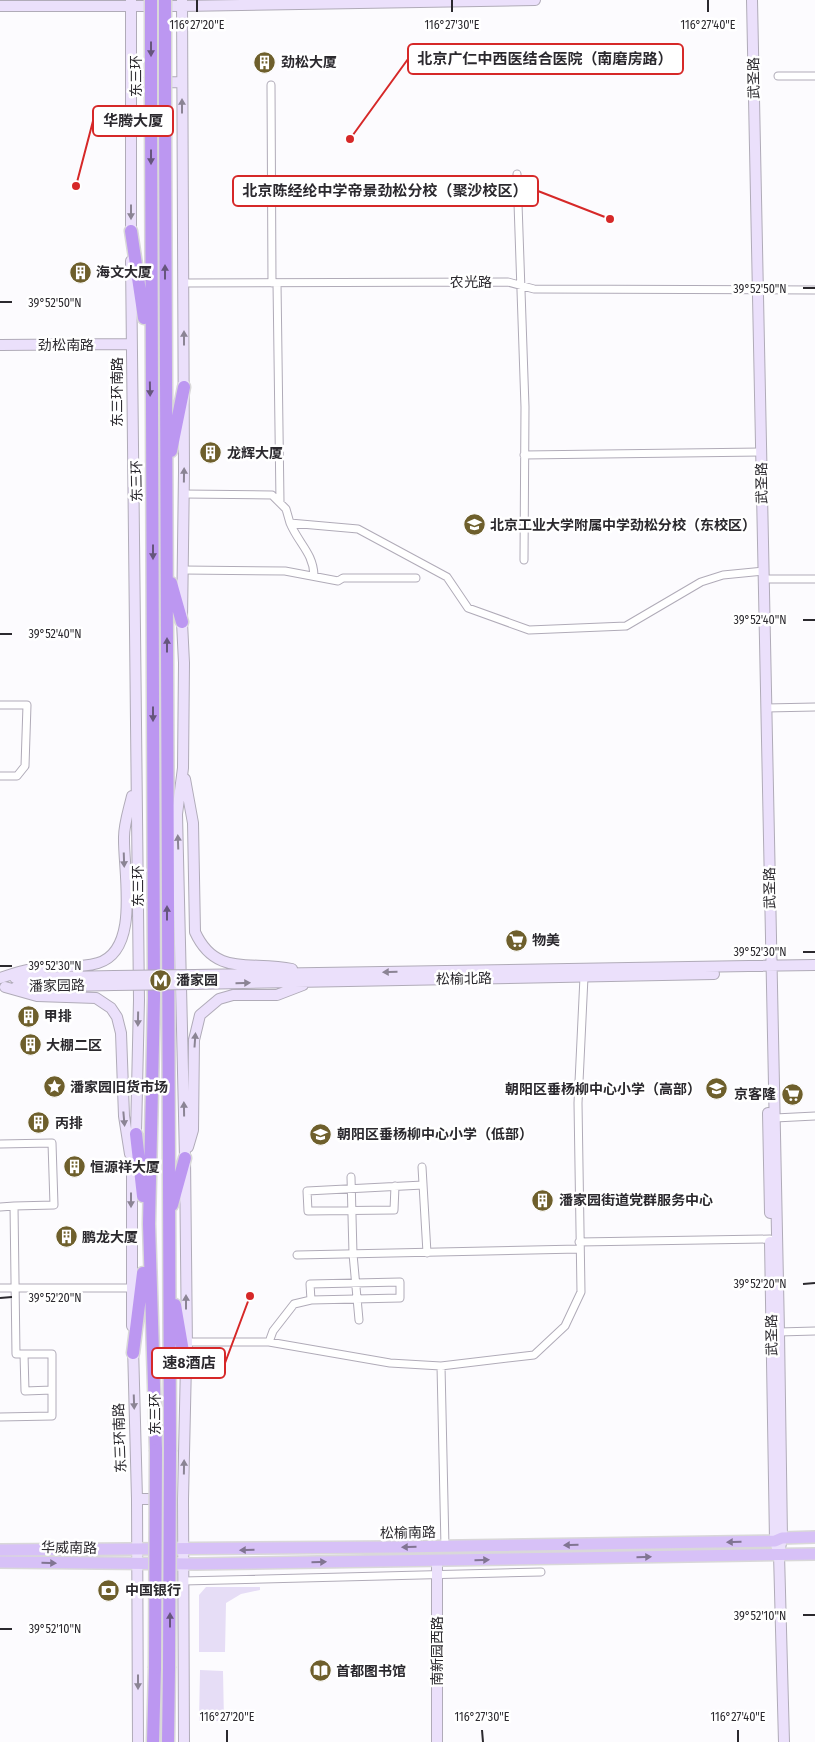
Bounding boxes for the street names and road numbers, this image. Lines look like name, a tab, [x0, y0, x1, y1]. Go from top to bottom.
street label: 东三环	[128, 55, 145, 97]
street label: 武圣路	[745, 57, 763, 99]
street label: 农光路	[450, 274, 492, 291]
street label: 劲松南路	[38, 337, 94, 354]
street label: 东三环南路	[109, 357, 126, 427]
street label: 东三环	[128, 460, 146, 502]
street label: 武圣路	[753, 462, 771, 504]
street label: 东三环	[130, 865, 147, 907]
street label: 武圣路	[761, 867, 779, 909]
street label: 松榆北路	[436, 970, 492, 988]
street label: 潘家园路	[29, 977, 85, 995]
street label: 武圣路	[763, 1314, 781, 1356]
street label: 东三环	[147, 1393, 164, 1435]
street label: 东三环南路	[110, 1403, 130, 1473]
street label: 松榆南路	[380, 1524, 436, 1542]
street label: 华威南路	[41, 1539, 97, 1557]
street label: 南新园西路	[429, 1616, 446, 1686]

